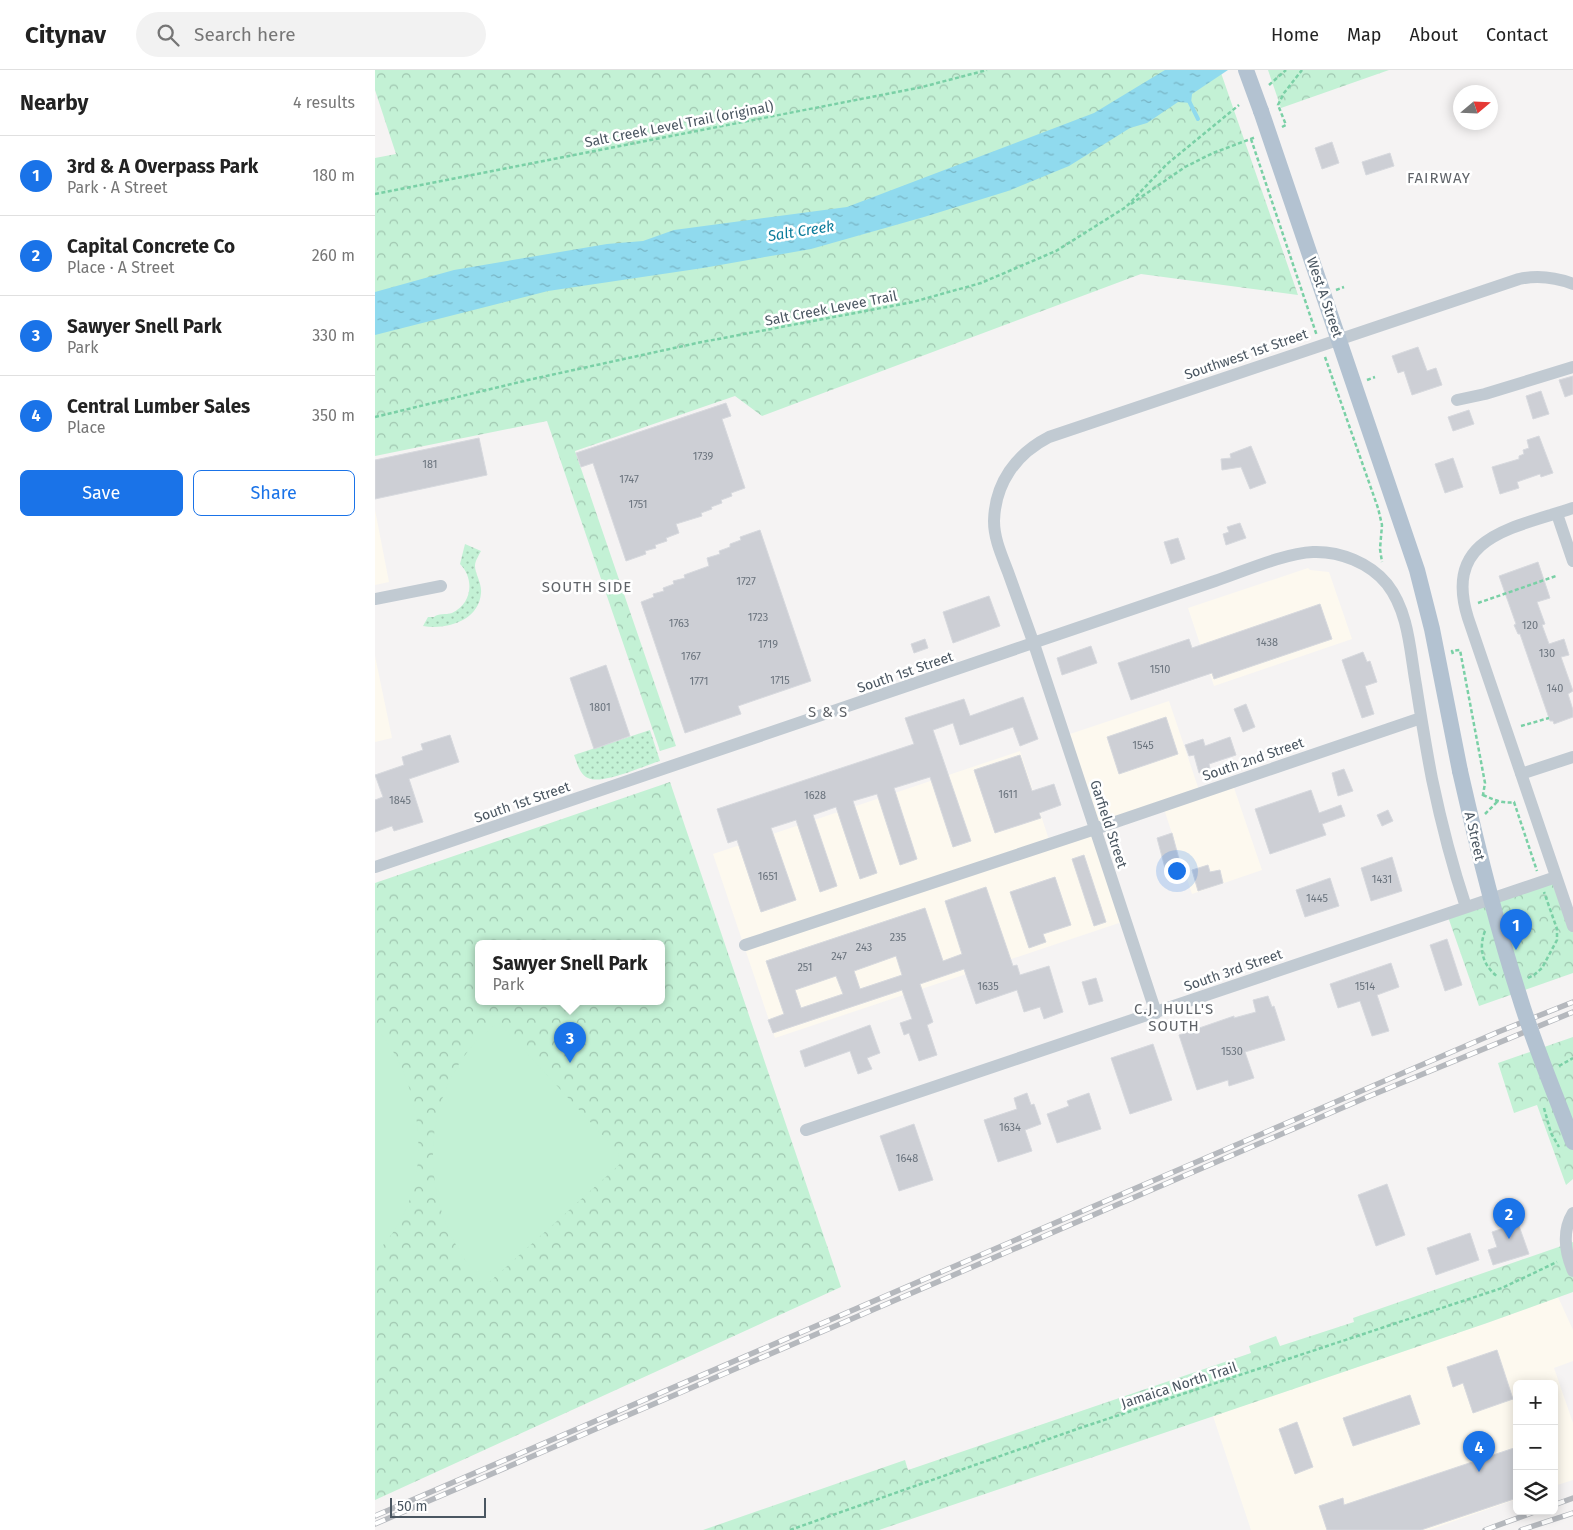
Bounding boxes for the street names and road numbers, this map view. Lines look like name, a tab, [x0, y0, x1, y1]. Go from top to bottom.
street label: Salt Creek Level Trail (original)	[583, 98, 775, 151]
street label: West A Street	[1303, 255, 1347, 341]
street label: Salt Creek Levee Trail	[764, 287, 899, 330]
street label: Southwest 1st Street	[1182, 325, 1311, 384]
street label: South 1st Street	[855, 648, 956, 697]
street label: South 2nd Street	[1200, 734, 1307, 785]
street label: South 1st Street	[472, 778, 573, 827]
street label: Garfield Street	[1086, 778, 1131, 871]
street label: A Street	[1461, 810, 1489, 863]
street label: South 3rd Street	[1182, 945, 1285, 995]
street label: Jamaica North Trail	[1119, 1359, 1239, 1412]

